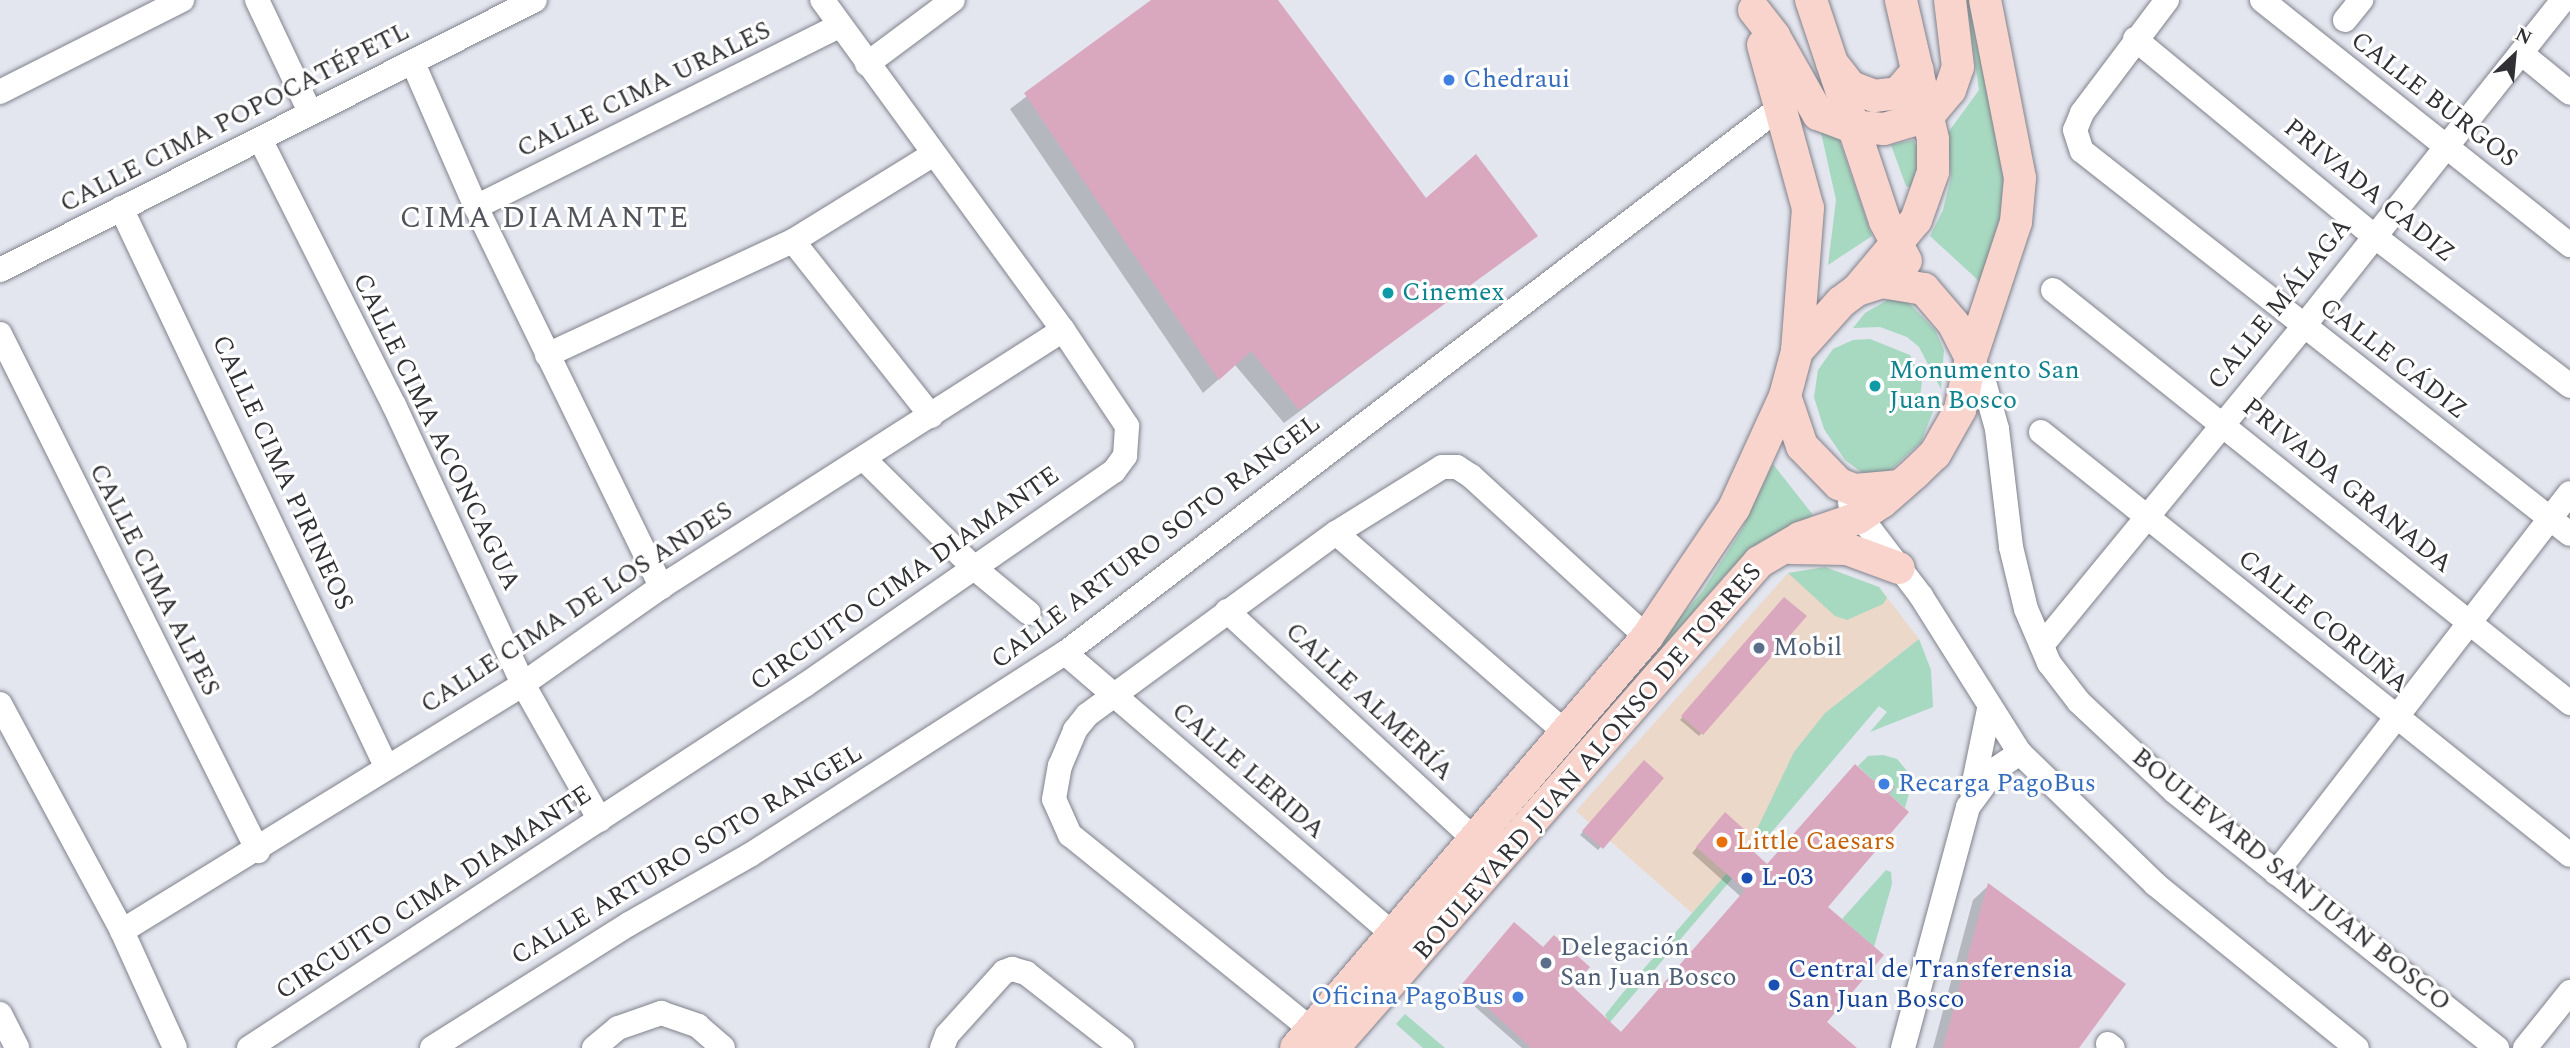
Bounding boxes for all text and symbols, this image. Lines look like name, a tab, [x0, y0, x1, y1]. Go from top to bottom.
street label: CALLE CIMA URALES	[512, 15, 776, 165]
street label: CALLE CIMA POPOCATÉPETL	[55, 16, 415, 220]
text: N	[2510, 20, 2537, 53]
north arrow	[2479, 21, 2549, 91]
street label: CALLE BURGOS	[2344, 25, 2524, 175]
place label: Chedraui	[1463, 64, 1570, 96]
marker: Chedraui	[1441, 72, 1457, 88]
street label: PRIVADA CADIZ	[2277, 113, 2461, 269]
district label: CIMA DIAMANTE	[401, 200, 689, 236]
street label: CALLE MÁLAGA	[2201, 212, 2359, 396]
street label: CALLE CIMA ACONCAGUA	[345, 268, 527, 596]
place label: Cinemex	[1402, 277, 1504, 309]
marker: Cinemex	[1380, 285, 1396, 301]
street label: CALLE CÁDIZ	[2313, 292, 2473, 426]
street label: CALLE CIMA PIRINEOS	[204, 331, 360, 615]
place label: Monumento San Juan Bosco	[1889, 355, 2080, 416]
marker: Monumento San Juan Bosco	[1867, 378, 1883, 394]
street label: PRIVADA GRANADA	[2236, 392, 2458, 580]
street label: CALLE ARTURO SOTO RANGEL	[985, 408, 1327, 676]
street label: CALLE CIMA ALPES	[82, 459, 226, 701]
street label: CIRCUITO CIMA DIAMANTE	[744, 460, 1066, 698]
street label: CALLE CIMA DE LOS ANDES	[415, 495, 739, 721]
street label: CALLE CORUÑA	[2231, 544, 2415, 700]
street label: BOULEVARD JUAN ALONSO DE TORRES	[1407, 557, 1769, 967]
street label: CALLE ALMERÍA	[1279, 616, 1459, 788]
place label: Mobil	[1773, 632, 1842, 664]
marker: Mobil	[1751, 640, 1767, 656]
street label: CALLE LERIDA	[1165, 696, 1331, 846]
street label: CALLE ARTURO SOTO RANGEL	[506, 738, 868, 972]
street label: BOULEVARD SAN JUAN BOSCO	[2125, 742, 2457, 1018]
place label: Recarga PagoBus	[1898, 768, 2096, 800]
marker: Recarga PagoBus	[1876, 776, 1892, 792]
street label: CIRCUITO CIMA DIAMANTE	[270, 779, 598, 1007]
place label: Little Caesars	[1736, 826, 1895, 858]
marker: Little Caesars	[1714, 834, 1730, 850]
place label: L-03	[1761, 862, 1813, 894]
marker: L-03	[1739, 870, 1755, 886]
place label: Delegación San Juan Bosco	[1560, 932, 1737, 993]
place label: Central de Transferensia San Juan Bosco	[1788, 954, 2073, 1016]
marker: Delegación San Juan Bosco	[1538, 955, 1554, 971]
marker: Central de Transferensia San Juan Bosco	[1766, 977, 1782, 993]
place label: Oficina PagoBus	[1311, 981, 1504, 1013]
marker: Oficina PagoBus	[1510, 989, 1526, 1005]

